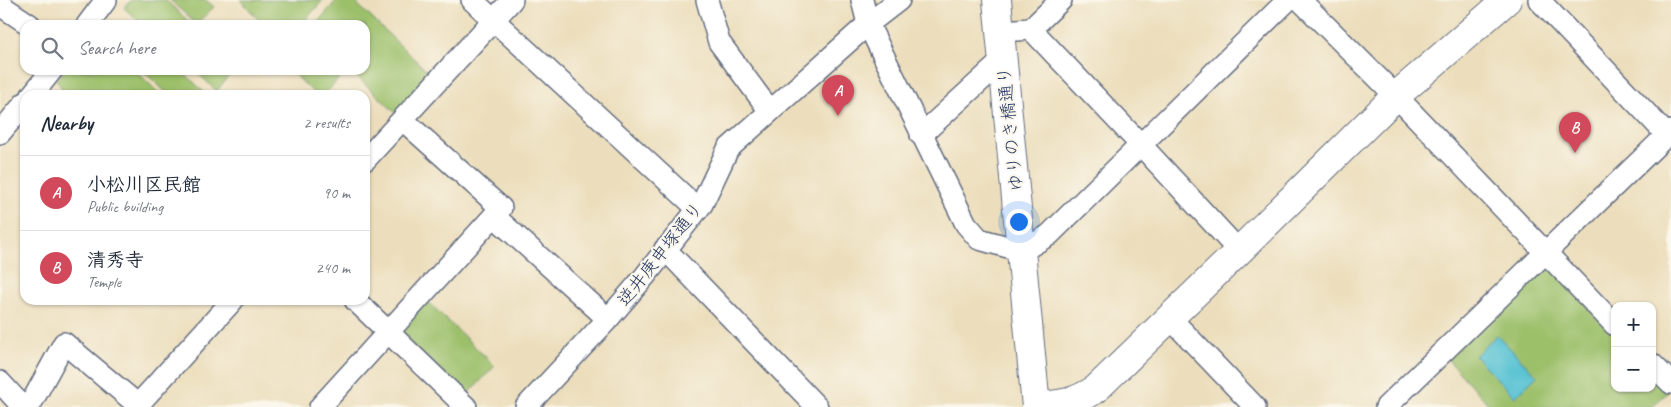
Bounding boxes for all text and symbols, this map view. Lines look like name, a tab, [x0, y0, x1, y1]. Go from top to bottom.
search box	[20, 20, 370, 75]
icon: search	[38, 34, 66, 62]
text: Search here	[78, 36, 155, 60]
street label: ゆりのき橋通り	[992, 65, 1028, 193]
pin: A	[822, 75, 854, 116]
text: Nearby	[40, 110, 93, 136]
pin: B	[1559, 112, 1591, 153]
text: 2 results	[303, 113, 350, 133]
text: 小松川区民館	[87, 173, 201, 197]
text: A	[52, 183, 60, 203]
text: 90 m	[323, 183, 350, 203]
text: Public building	[87, 197, 163, 217]
street label: 逆井庚申塚通り	[613, 198, 707, 310]
your location	[1006, 209, 1032, 235]
text: 清秀寺	[87, 248, 144, 272]
text: B	[52, 258, 60, 278]
text: 240 m	[316, 258, 350, 278]
text: Temple	[87, 272, 121, 292]
map controls	[1611, 302, 1656, 392]
button: +	[1611, 302, 1656, 347]
button: −	[1611, 347, 1656, 392]

